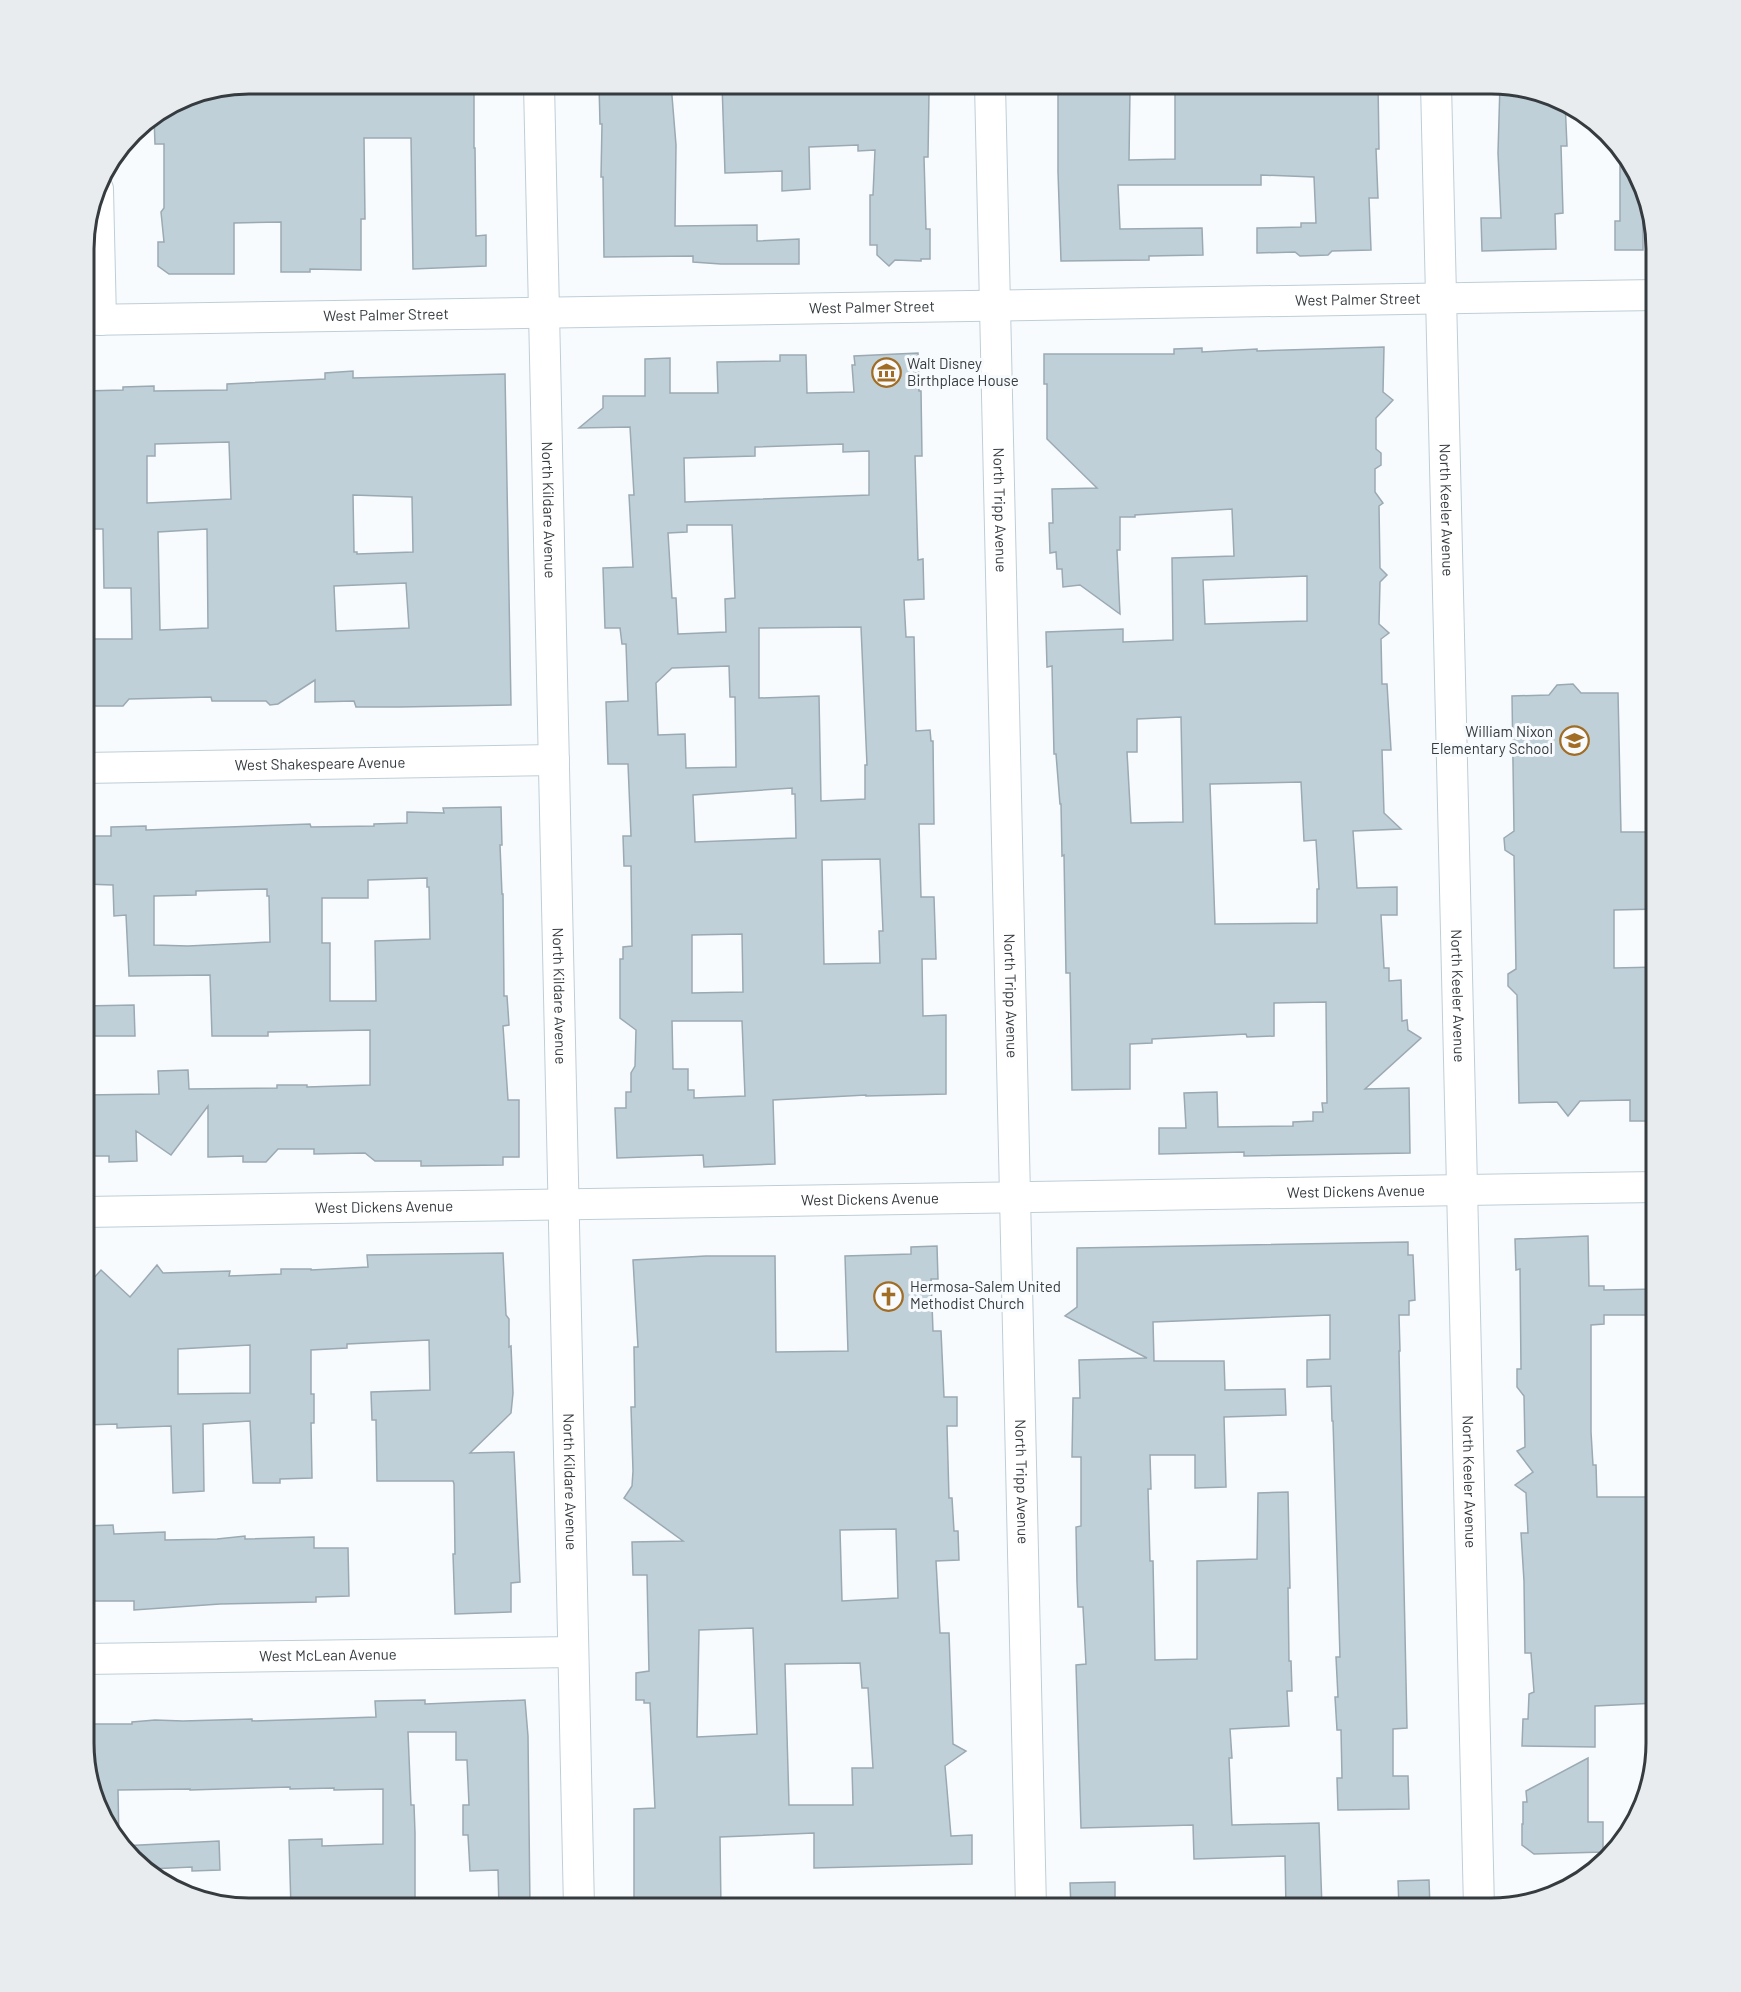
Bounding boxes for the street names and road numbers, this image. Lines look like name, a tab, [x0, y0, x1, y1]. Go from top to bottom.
street label: West Palmer Street	[1295, 289, 1421, 309]
street label: West Palmer Street	[809, 296, 935, 316]
street label: West Palmer Street	[323, 304, 449, 324]
street label: North Kildare Avenue	[539, 441, 560, 579]
street label: North Keeler Avenue	[1436, 443, 1458, 577]
street label: North Tripp Avenue	[990, 447, 1011, 573]
street label: West Shakespeare Avenue	[234, 753, 405, 773]
street label: North Kildare Avenue	[549, 927, 570, 1064]
street label: North Keeler Avenue	[1448, 929, 1469, 1063]
street label: North Tripp Avenue	[1001, 933, 1022, 1058]
street label: West Dickens Avenue	[1287, 1181, 1425, 1201]
street label: West Dickens Avenue	[801, 1188, 939, 1209]
street label: West Dickens Avenue	[315, 1196, 453, 1216]
street label: North Kildare Avenue	[560, 1413, 581, 1550]
street label: North Keeler Avenue	[1459, 1415, 1481, 1548]
street label: North Tripp Avenue	[1012, 1419, 1033, 1544]
street label: West McLean Avenue	[259, 1645, 397, 1664]

